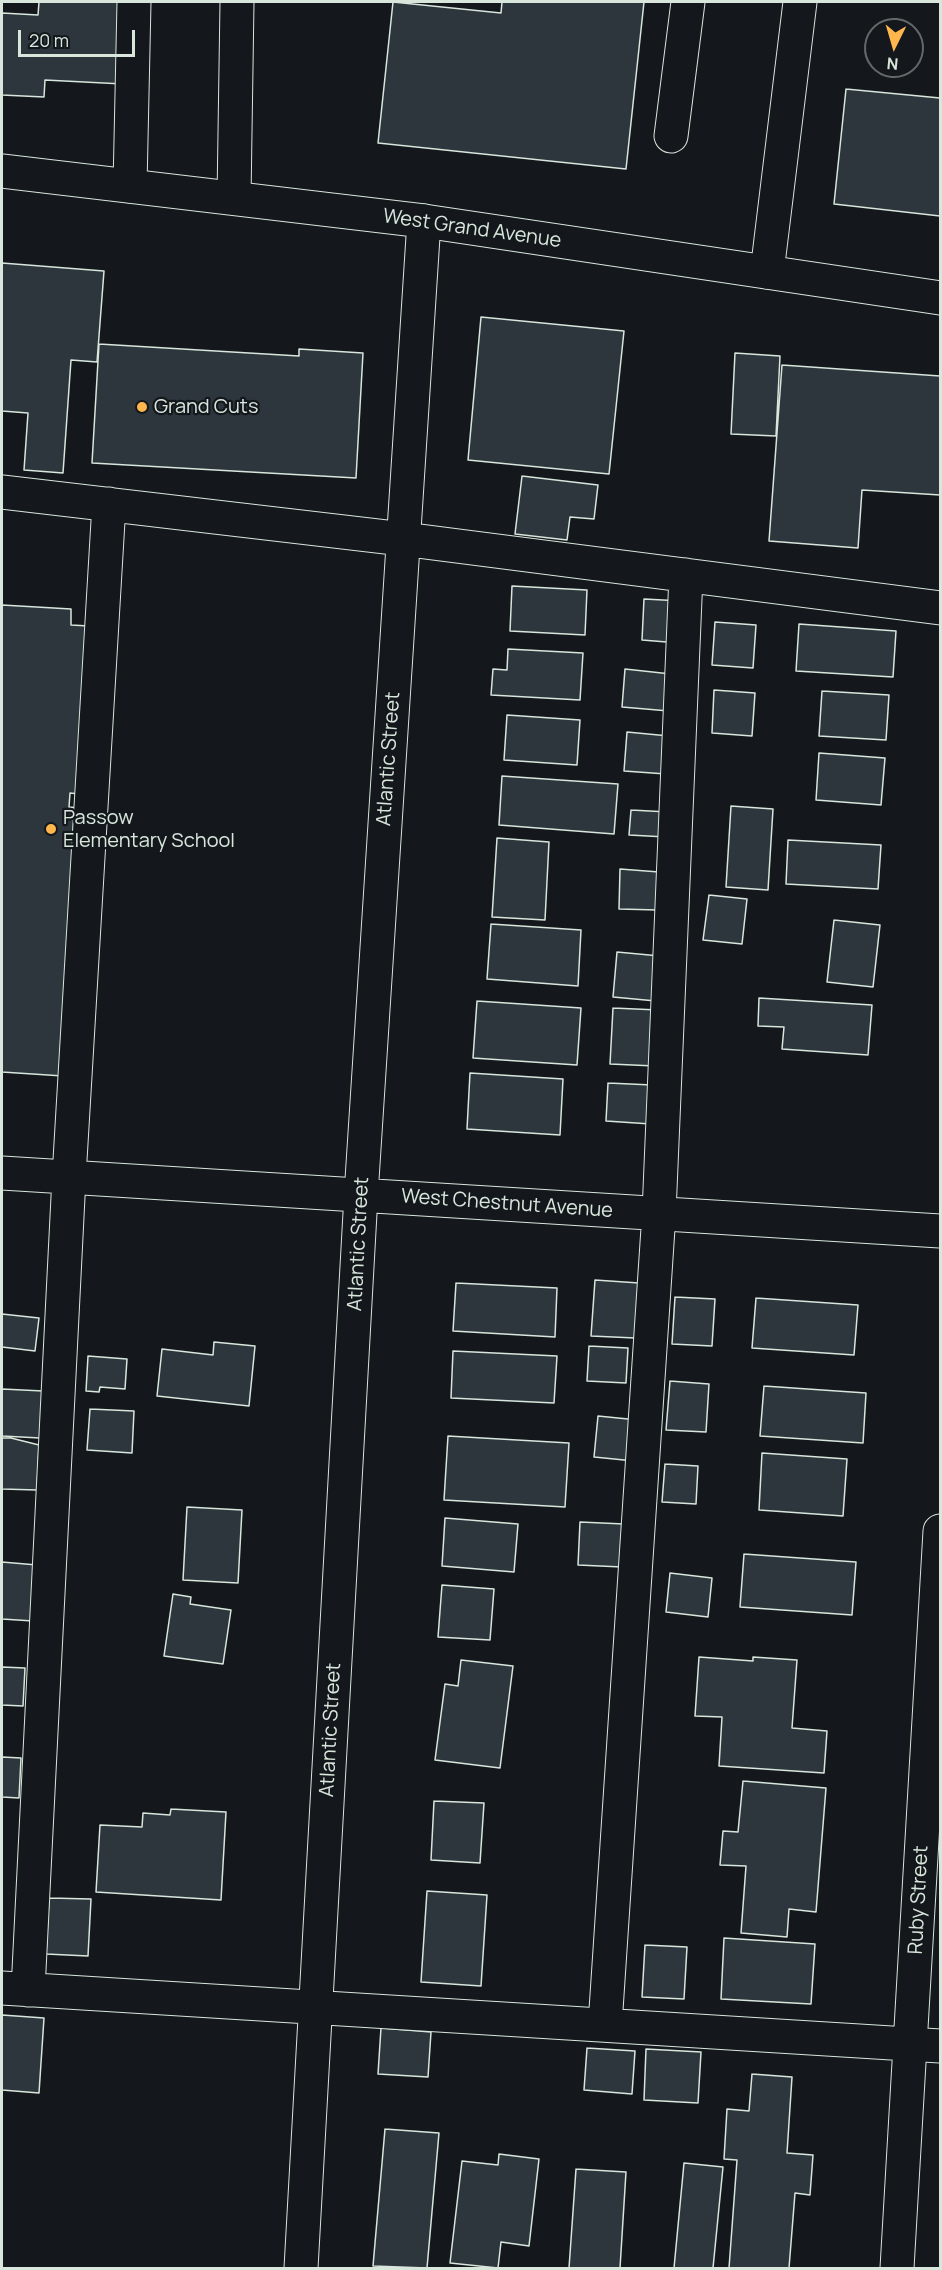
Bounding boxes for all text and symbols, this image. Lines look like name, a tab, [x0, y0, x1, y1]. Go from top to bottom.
scale bar	[21, 18, 138, 56]
north arrow	[864, 18, 924, 78]
text: 20 m	[29, 28, 69, 52]
text: N	[886, 52, 899, 75]
street label: West Grand Avenue	[381, 205, 563, 253]
place label: Grand Cuts	[154, 395, 258, 419]
marker: Grand Cuts	[135, 400, 149, 414]
street label: Atlantic Street	[372, 691, 406, 827]
place label: Passow Elementary School	[63, 806, 235, 853]
marker: Passow Elementary School	[44, 822, 58, 836]
street label: Atlantic Street	[343, 1176, 375, 1312]
street label: West Chestnut Avenue	[400, 1185, 614, 1223]
street label: Atlantic Street	[315, 1662, 347, 1798]
street label: Ruby Street	[904, 1845, 934, 1955]

